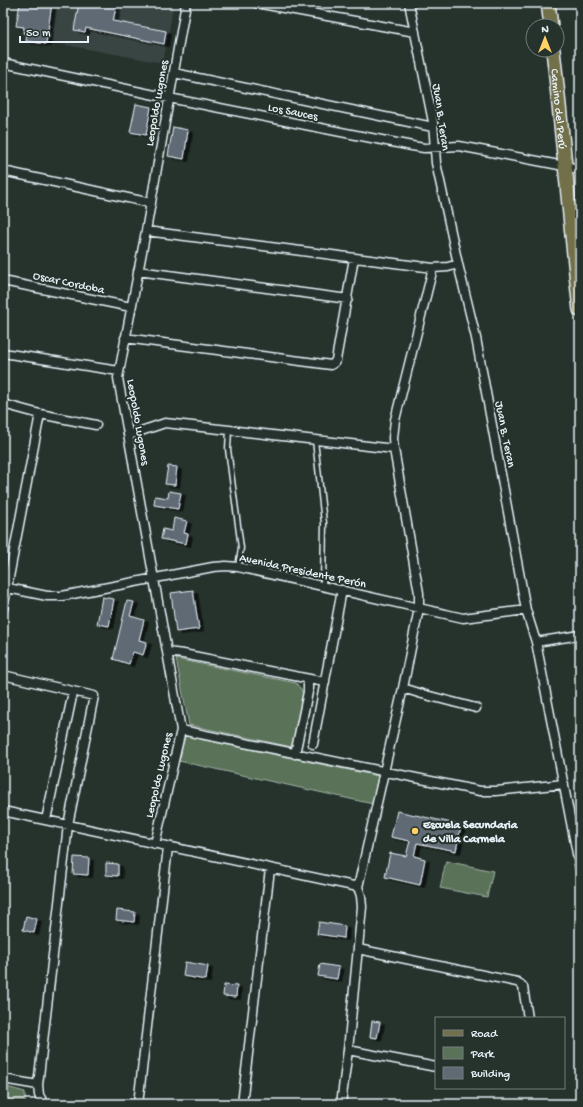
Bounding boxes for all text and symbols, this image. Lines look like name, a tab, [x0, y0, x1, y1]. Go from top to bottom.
scale bar	[20, 18, 88, 44]
north arrow	[525, 18, 565, 58]
text: N	[541, 24, 549, 36]
text: 50 m	[26, 27, 51, 41]
street label: Leopoldo Lugones	[144, 59, 173, 147]
street label: Camino del Perú	[546, 68, 568, 150]
street label: Juan B. Teran	[428, 83, 452, 152]
street label: Los Sauces	[267, 101, 319, 125]
street label: Oscar Cordoba	[32, 270, 106, 298]
street label: Leopoldo Lugones	[123, 378, 152, 467]
street label: Juan B. Teran	[491, 400, 517, 469]
street label: Avenida Presidente Perón	[238, 552, 368, 592]
street label: Leopoldo Lugones	[143, 731, 177, 819]
place label: Escuela Secundaria de Villa Carmela	[422, 819, 519, 847]
marker: Escuela Secundaria de Villa Carmela	[410, 826, 420, 836]
legend	[435, 1017, 565, 1089]
text: Road	[471, 1028, 498, 1042]
text: Park	[470, 1048, 496, 1062]
text: Building	[470, 1068, 510, 1082]

